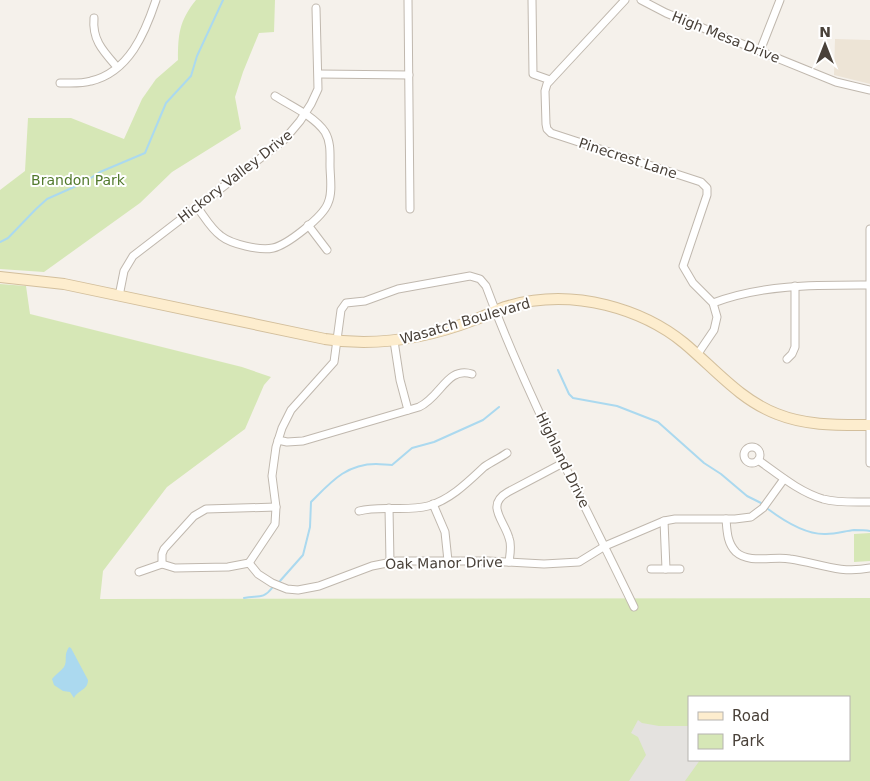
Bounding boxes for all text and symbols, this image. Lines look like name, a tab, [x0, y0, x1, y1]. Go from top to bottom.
street label: High Mesa Drive	[670, 8, 782, 66]
north arrow	[800, 20, 850, 70]
text: N	[819, 24, 831, 40]
street label: Hickory Valley Drive	[175, 127, 295, 225]
street label: Pinecrest Lane	[577, 135, 679, 181]
park label: Brandon Park	[31, 172, 126, 188]
street label: Wasatch Boulevard	[398, 295, 532, 347]
street label: Highland Drive	[533, 410, 593, 510]
street label: Oak Manor Drive	[385, 554, 503, 572]
legend	[688, 696, 850, 761]
text: Road	[732, 707, 770, 725]
text: Park	[732, 732, 765, 750]

